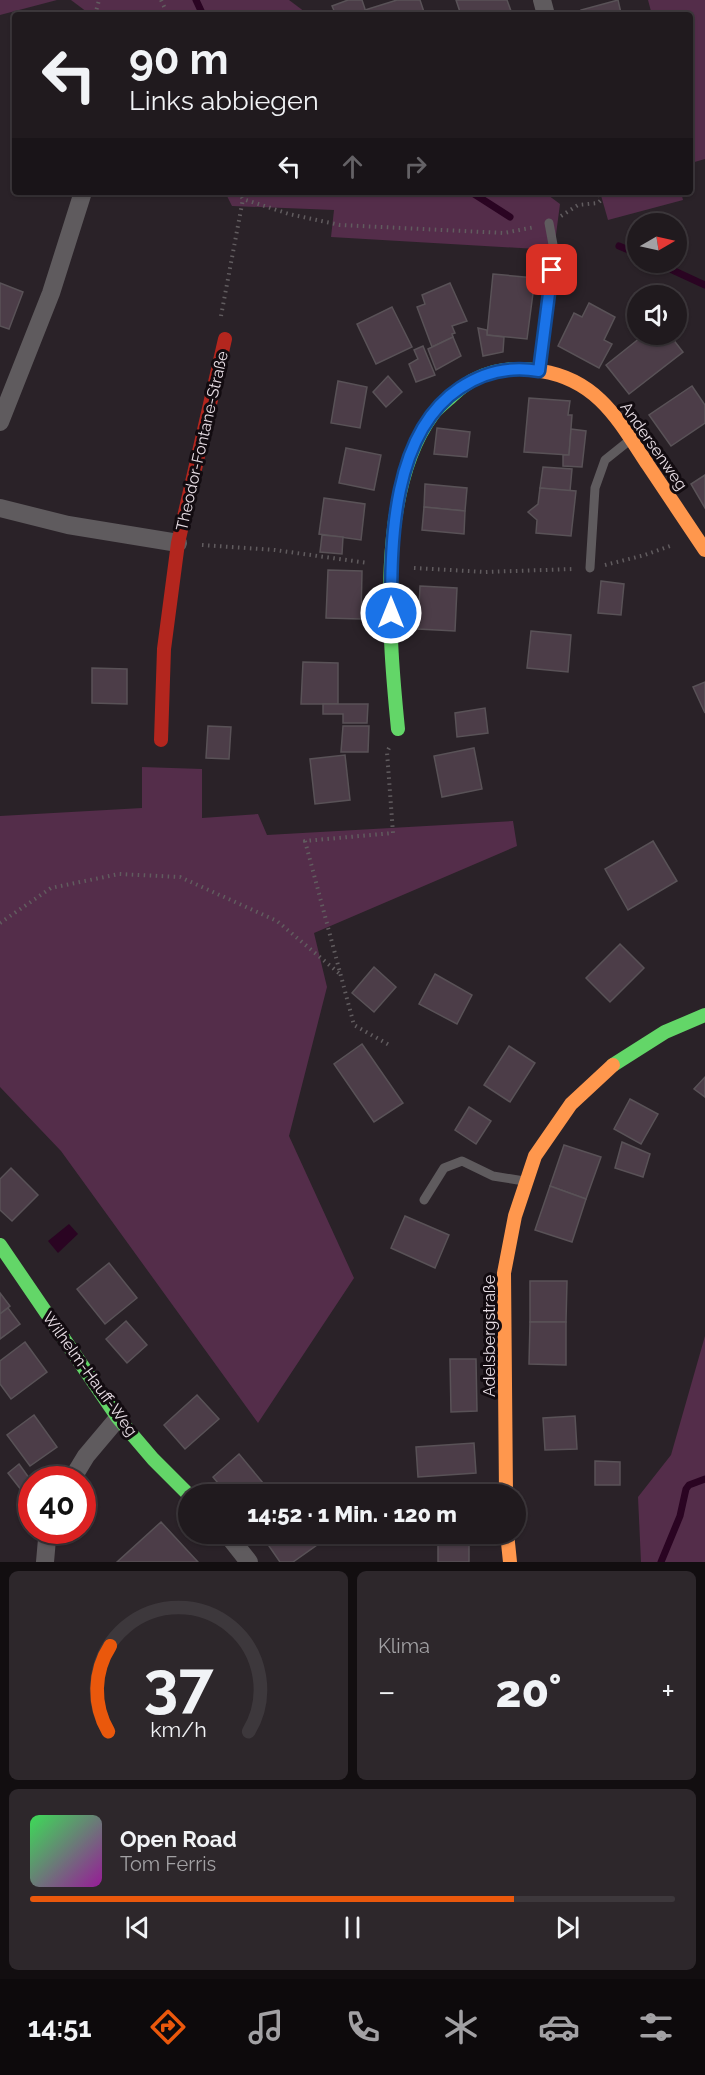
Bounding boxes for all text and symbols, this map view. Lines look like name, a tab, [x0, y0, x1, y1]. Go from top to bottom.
text: 90 m	[129, 35, 229, 84]
icon: left	[30, 36, 108, 114]
text: Links abbiegen	[129, 85, 319, 116]
icon: left	[273, 150, 306, 183]
icon: ahead	[336, 150, 369, 183]
icon: right	[399, 150, 432, 183]
north arrow	[627, 213, 687, 273]
map controls	[627, 213, 687, 345]
pin	[526, 244, 577, 295]
icon: arrive	[535, 253, 568, 286]
button: sound	[627, 285, 687, 345]
street label: Theodor-Fontane-Straße	[172, 349, 232, 533]
street label: Andersenweg	[617, 398, 691, 494]
position arrow	[359, 581, 423, 645]
street label: Adelsbergstraße	[480, 1275, 499, 1397]
street label: Wilhelm-Hauff-Weg	[38, 1308, 142, 1440]
speed limit sign: 40	[18, 1466, 96, 1544]
text: 14:52 · 1 Min. · 120 m	[247, 1501, 457, 1527]
text: Klima	[378, 1634, 430, 1658]
text: 37	[144, 1647, 214, 1721]
text: 20°	[495, 1665, 562, 1718]
text: −	[378, 1672, 396, 1711]
text: +	[661, 1672, 675, 1711]
text: km/h	[150, 1718, 207, 1743]
text: Open Road	[120, 1826, 237, 1852]
text: Tom Ferris	[120, 1852, 216, 1876]
icon: previous	[121, 1911, 154, 1944]
icon: pause	[336, 1911, 369, 1944]
icon: next	[551, 1911, 584, 1944]
icon: directions	[147, 2006, 189, 2048]
icon: music	[245, 2006, 287, 2048]
icon: phone	[342, 2006, 384, 2048]
icon: climate	[440, 2006, 482, 2048]
icon: car	[538, 2006, 580, 2048]
icon: filters	[635, 2006, 677, 2048]
text: 14:51	[28, 2012, 92, 2043]

